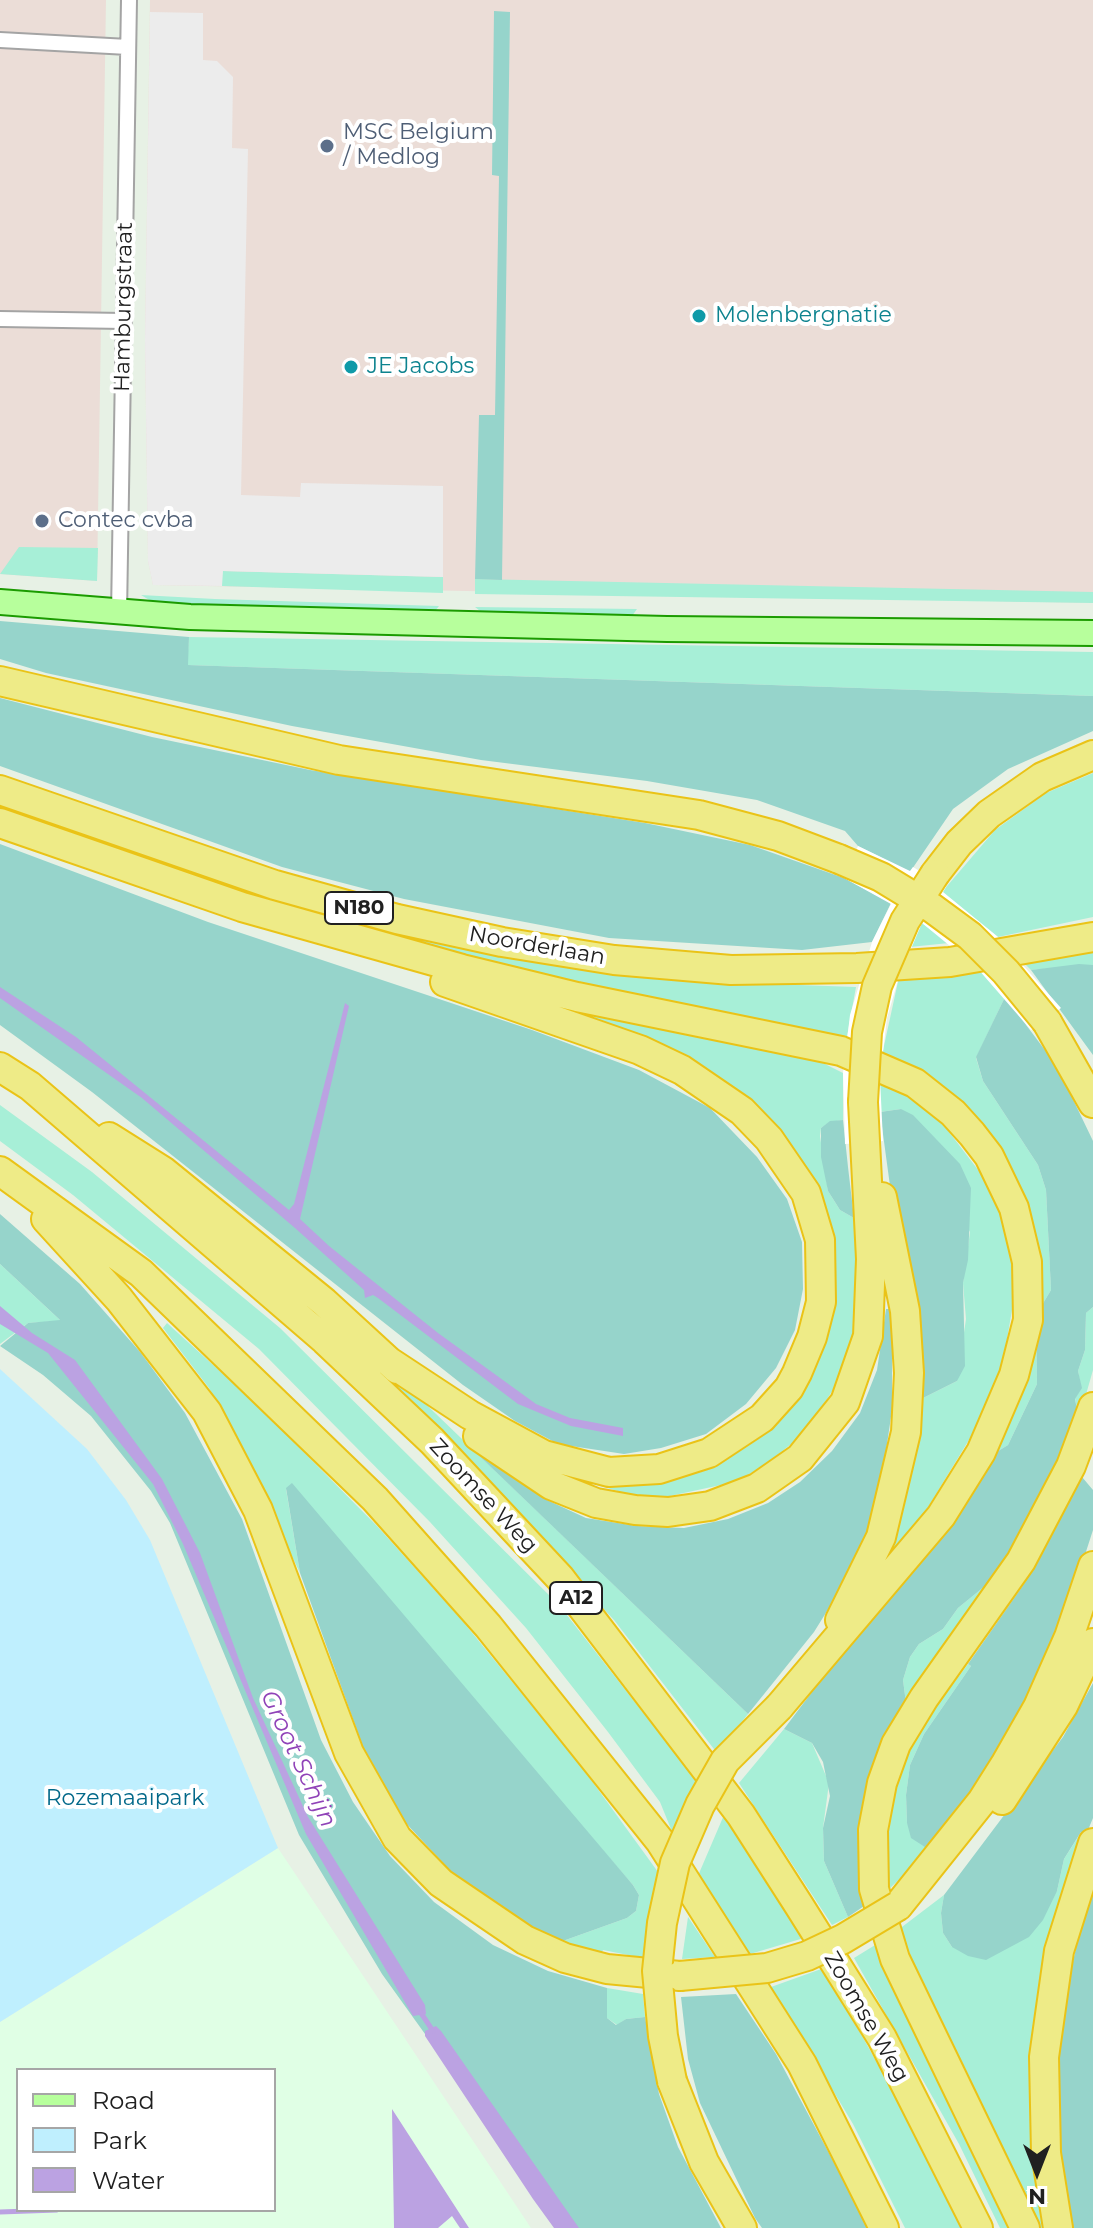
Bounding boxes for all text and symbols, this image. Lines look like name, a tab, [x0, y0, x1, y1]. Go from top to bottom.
place label: MSC Belgium / Medlog	[343, 120, 494, 172]
marker: MSC Belgium / Medlog	[318, 137, 336, 155]
street label: Hamburgstraat	[109, 222, 139, 392]
place label: Molenbergnatie	[715, 303, 892, 329]
marker: Molenbergnatie	[690, 307, 708, 325]
place label: JE Jacobs	[367, 354, 474, 380]
marker: JE Jacobs	[342, 358, 360, 376]
place label: Contec cvba	[58, 508, 194, 534]
marker: Contec cvba	[33, 512, 51, 530]
road number: N180	[325, 892, 393, 924]
street label: Noorderlaan	[467, 921, 607, 971]
street label: Zoomse Weg	[423, 1433, 543, 1559]
road number: A12	[550, 1582, 602, 1614]
water label: Groot Schijn	[254, 1686, 342, 1832]
park label: Rozemaaipark	[46, 1786, 204, 1812]
street label: Zoomse Weg	[818, 1947, 914, 2087]
legend	[16, 2068, 276, 2212]
text: Road	[92, 2086, 155, 2115]
text: Park	[92, 2126, 147, 2155]
north arrow	[997, 2132, 1077, 2212]
text: Water	[92, 2166, 165, 2195]
text: N	[1028, 2183, 1046, 2210]

